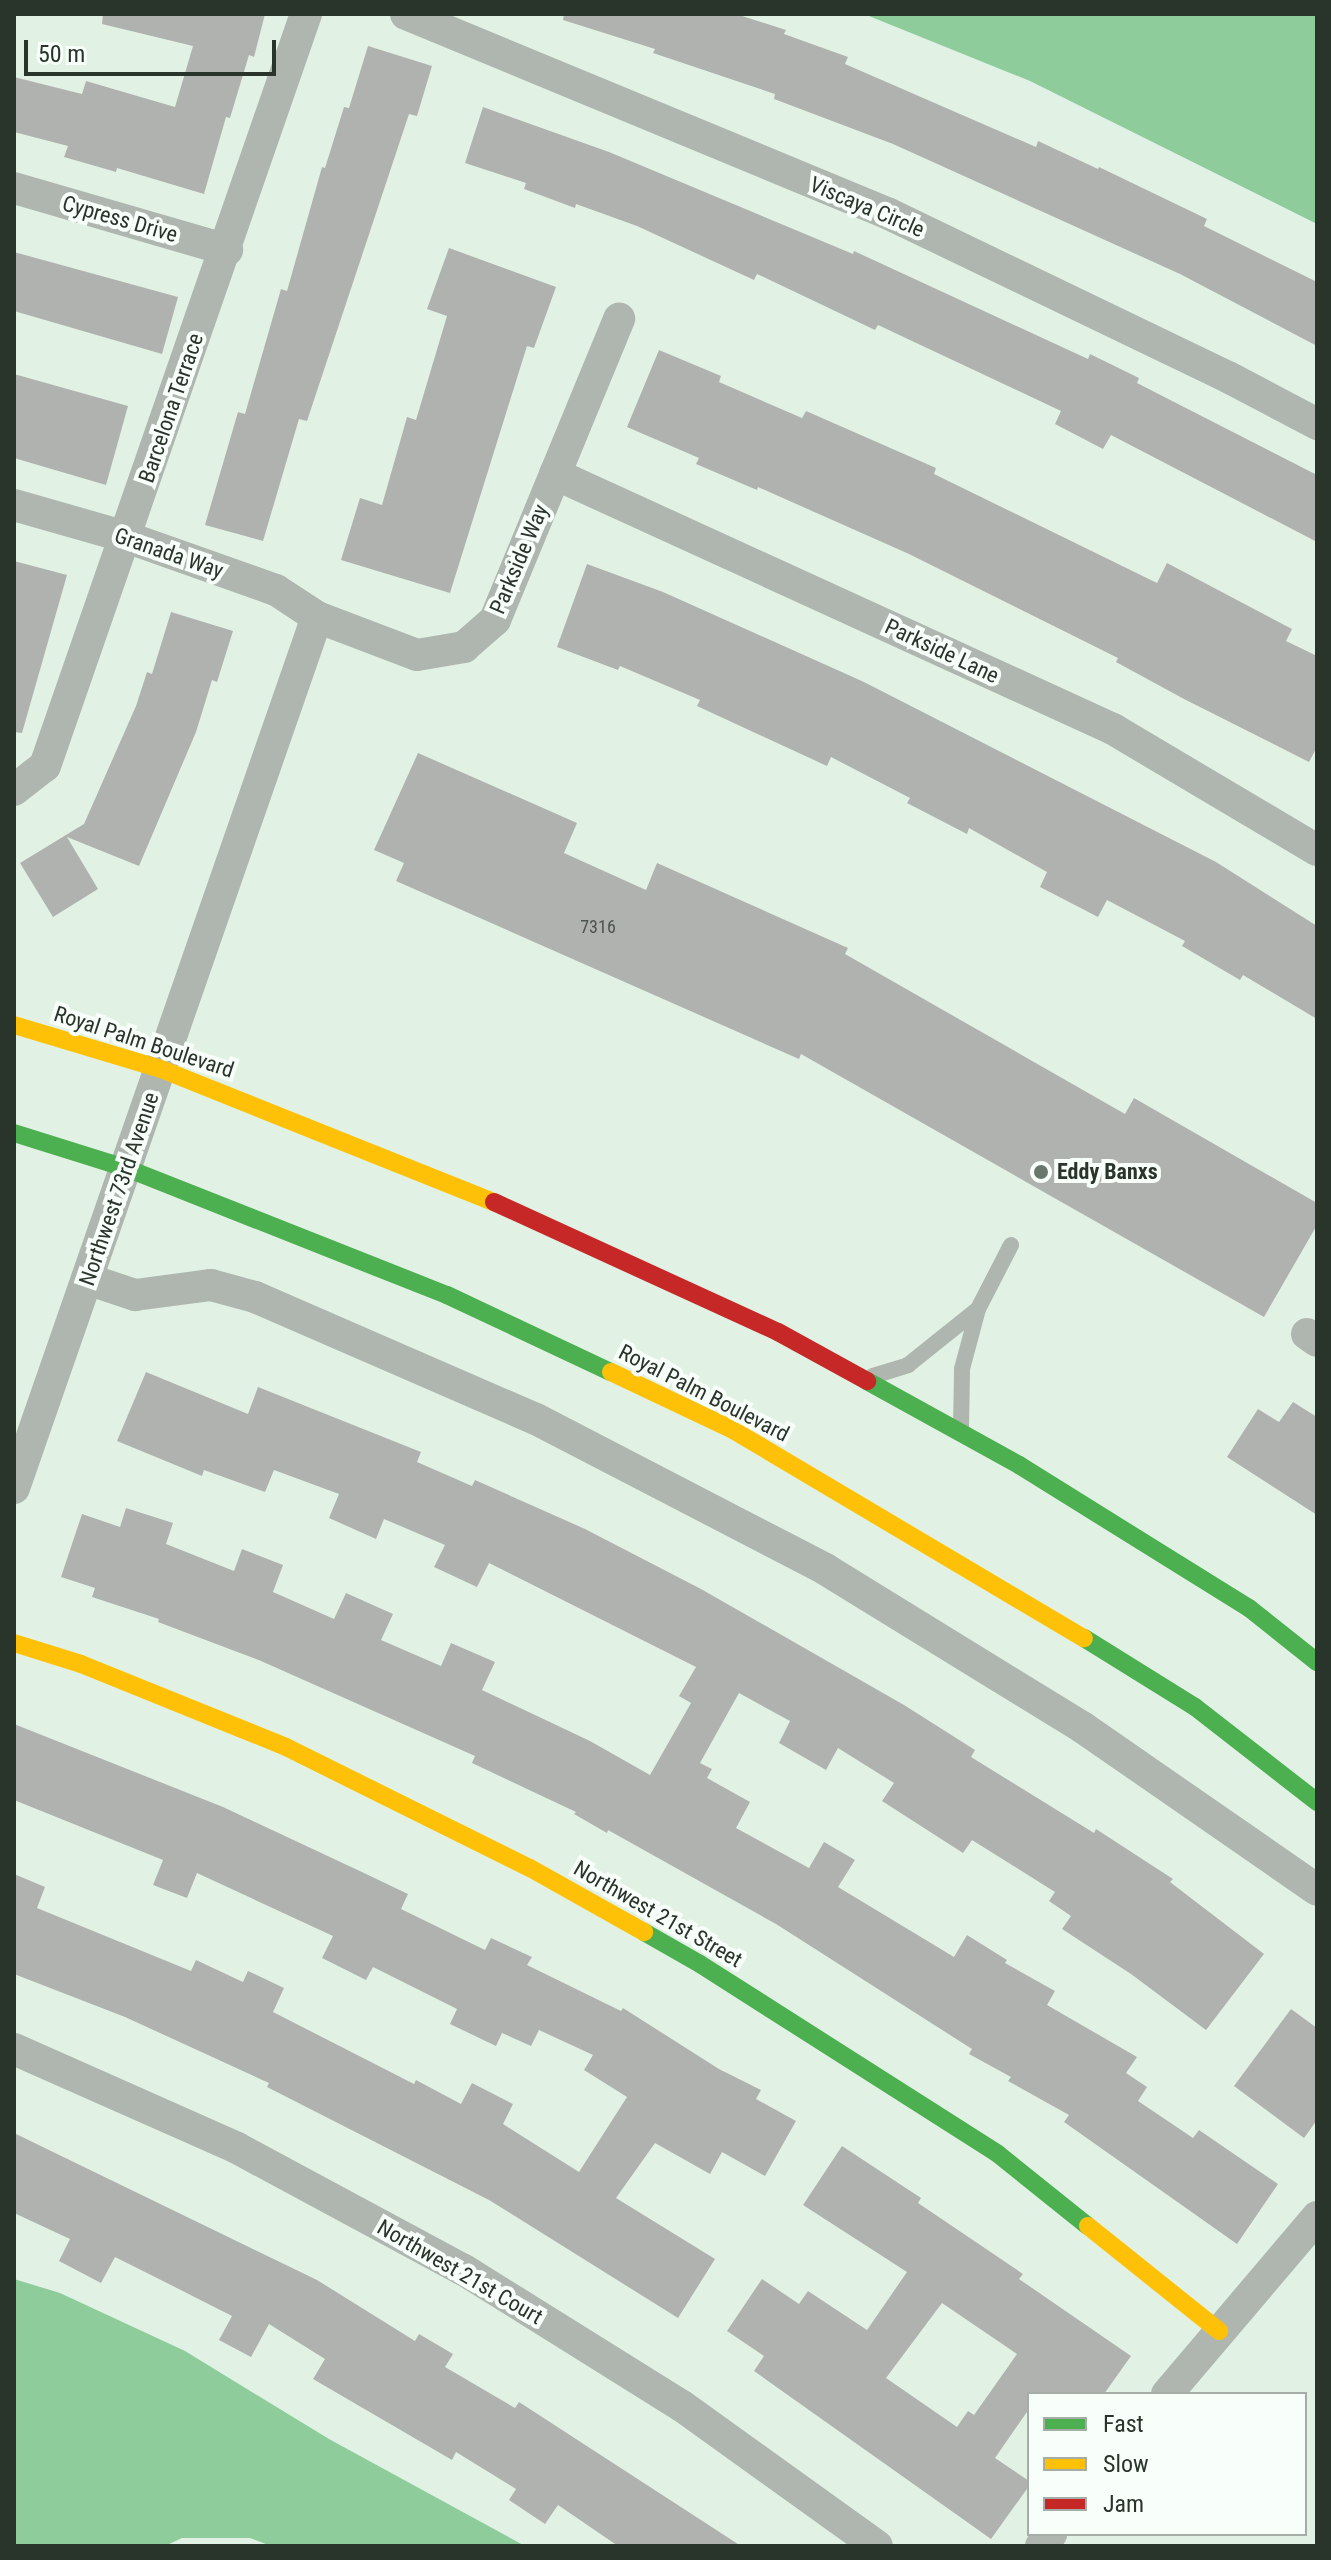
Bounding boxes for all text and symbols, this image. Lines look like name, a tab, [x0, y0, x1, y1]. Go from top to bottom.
scale bar	[28, 24, 280, 74]
text: 50 m	[38, 40, 85, 68]
street label: Viscaya Circle	[806, 171, 928, 243]
street label: Cypress Drive	[60, 190, 180, 248]
street label: Barcelona Terrace	[133, 330, 209, 486]
street label: Parkside Way	[484, 500, 554, 618]
street label: Granada Way	[111, 522, 227, 584]
street label: Parkside Lane	[881, 613, 1003, 689]
house number: 7316	[580, 916, 616, 938]
street label: Royal Palm Boulevard	[51, 1000, 237, 1084]
street label: Northwest 73rd Avenue	[74, 1089, 164, 1289]
place label: Eddy Banxs	[1057, 1159, 1158, 1185]
marker: Eddy Banxs	[1032, 1163, 1050, 1181]
street label: Royal Palm Boulevard	[614, 1339, 794, 1447]
street label: Northwest 21st Street	[569, 1855, 747, 1973]
street label: Northwest 21st Court	[373, 2214, 547, 2330]
legend	[1027, 2392, 1307, 2536]
text: Fast	[1103, 2410, 1144, 2438]
text: Slow	[1103, 2450, 1149, 2478]
text: Jam	[1103, 2490, 1144, 2518]

